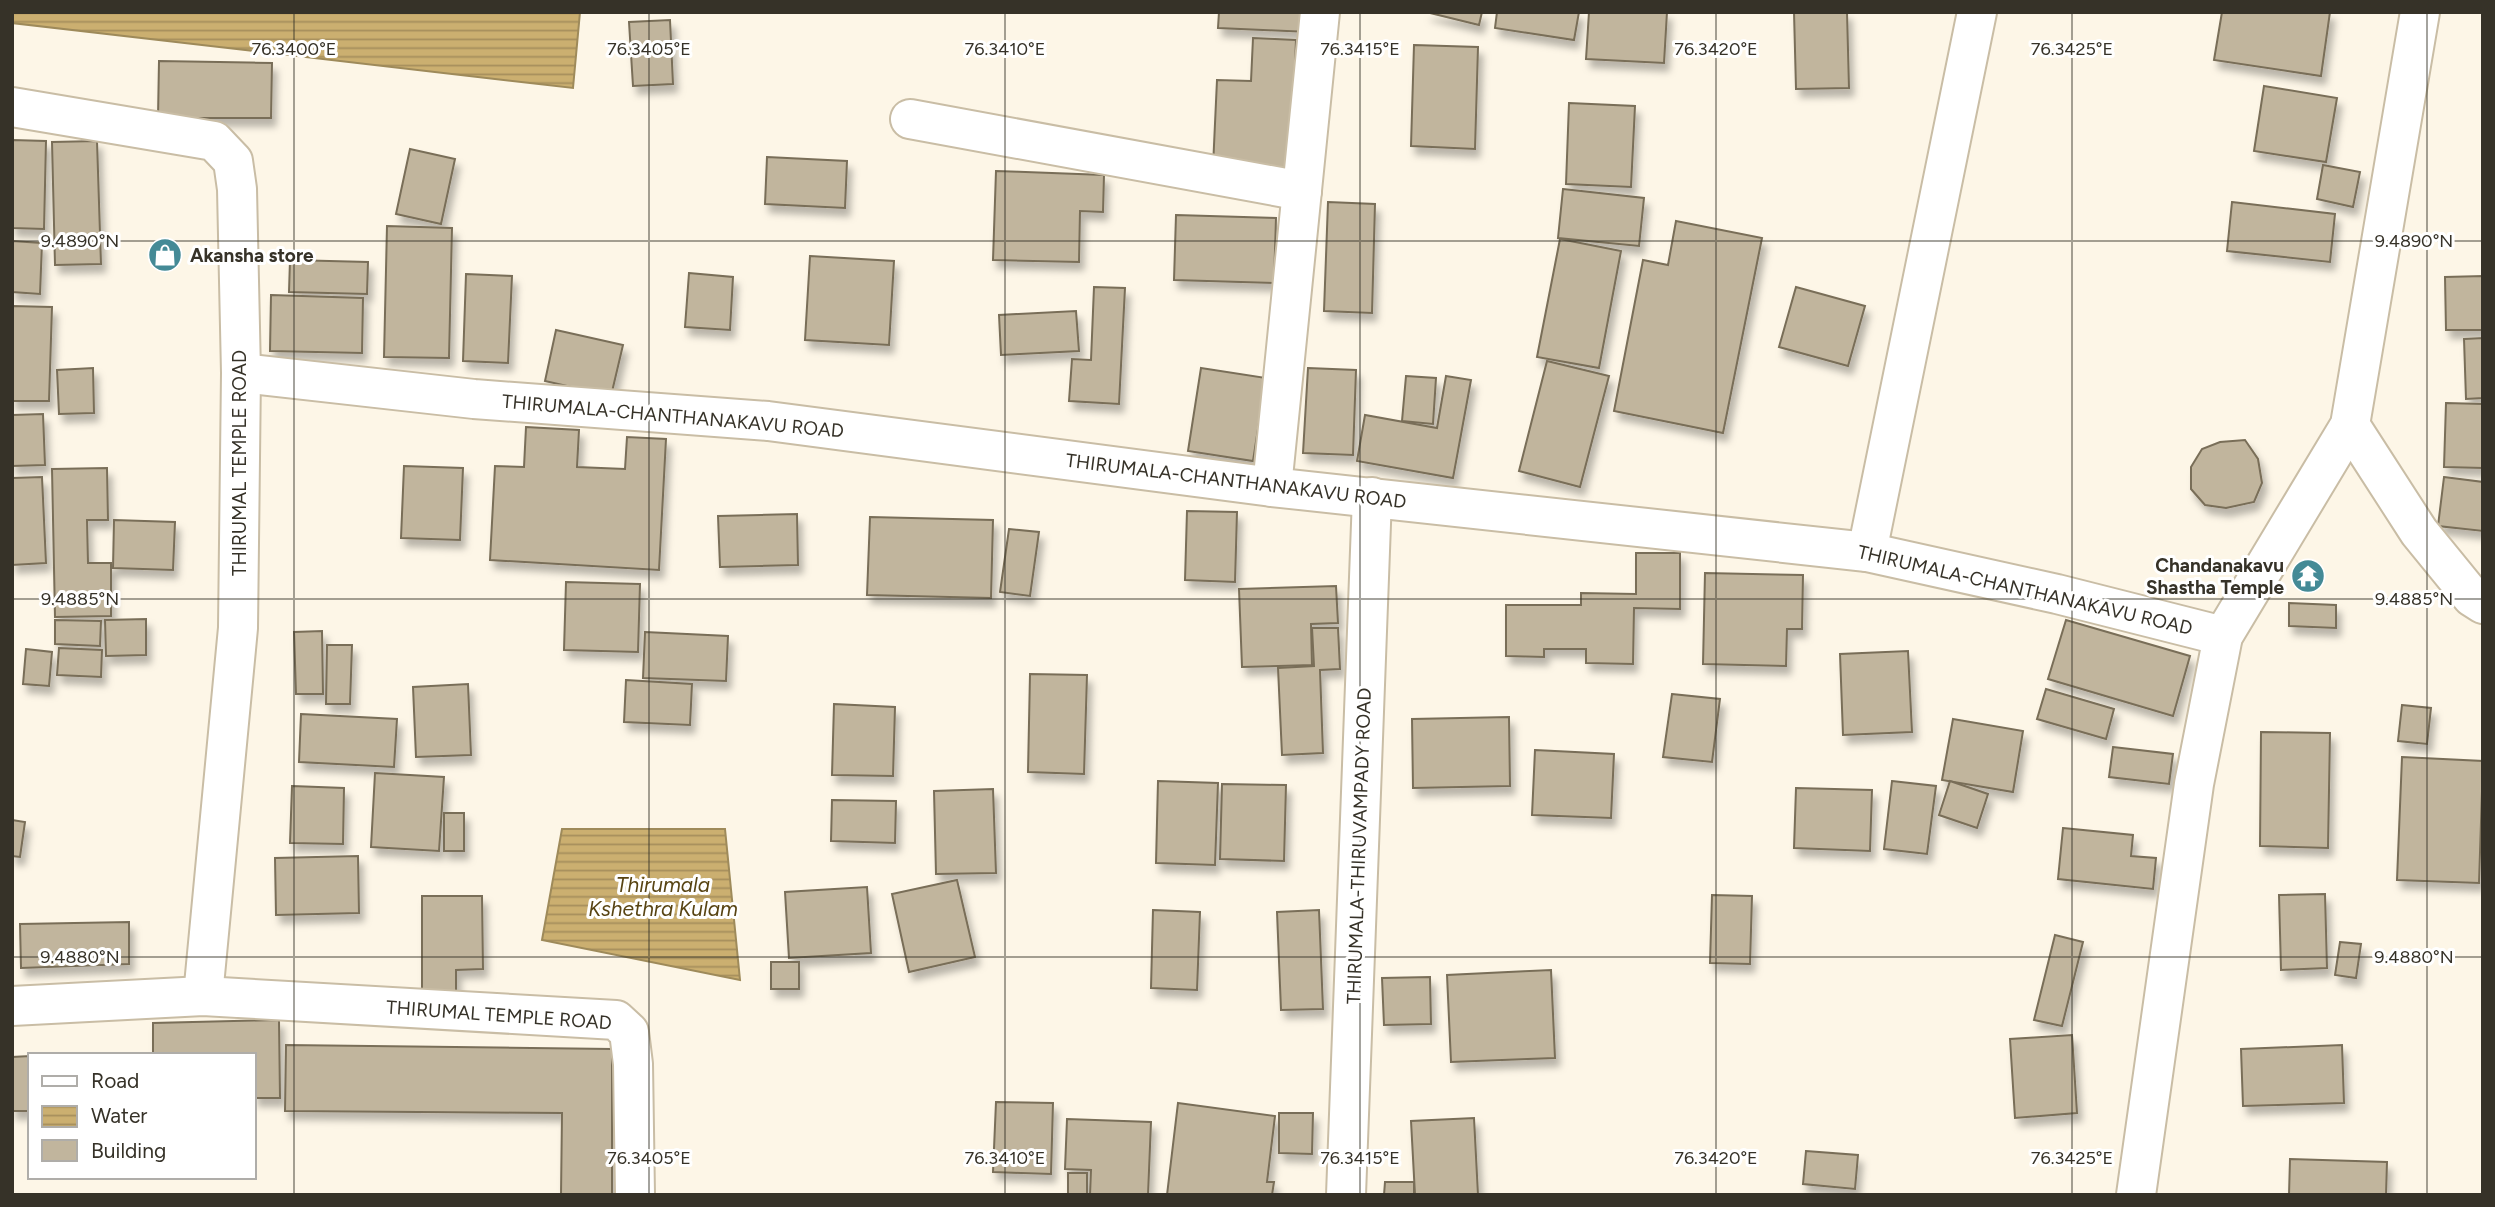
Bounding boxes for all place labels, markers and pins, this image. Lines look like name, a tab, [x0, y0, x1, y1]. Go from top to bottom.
shop icon: Akansha store	[146, 236, 184, 274]
place label: Akansha store	[190, 244, 314, 267]
place label: Chandanakavu Shastha Temple	[2146, 554, 2284, 599]
temple icon: Chandanakavu Shastha Temple	[2289, 557, 2327, 595]

